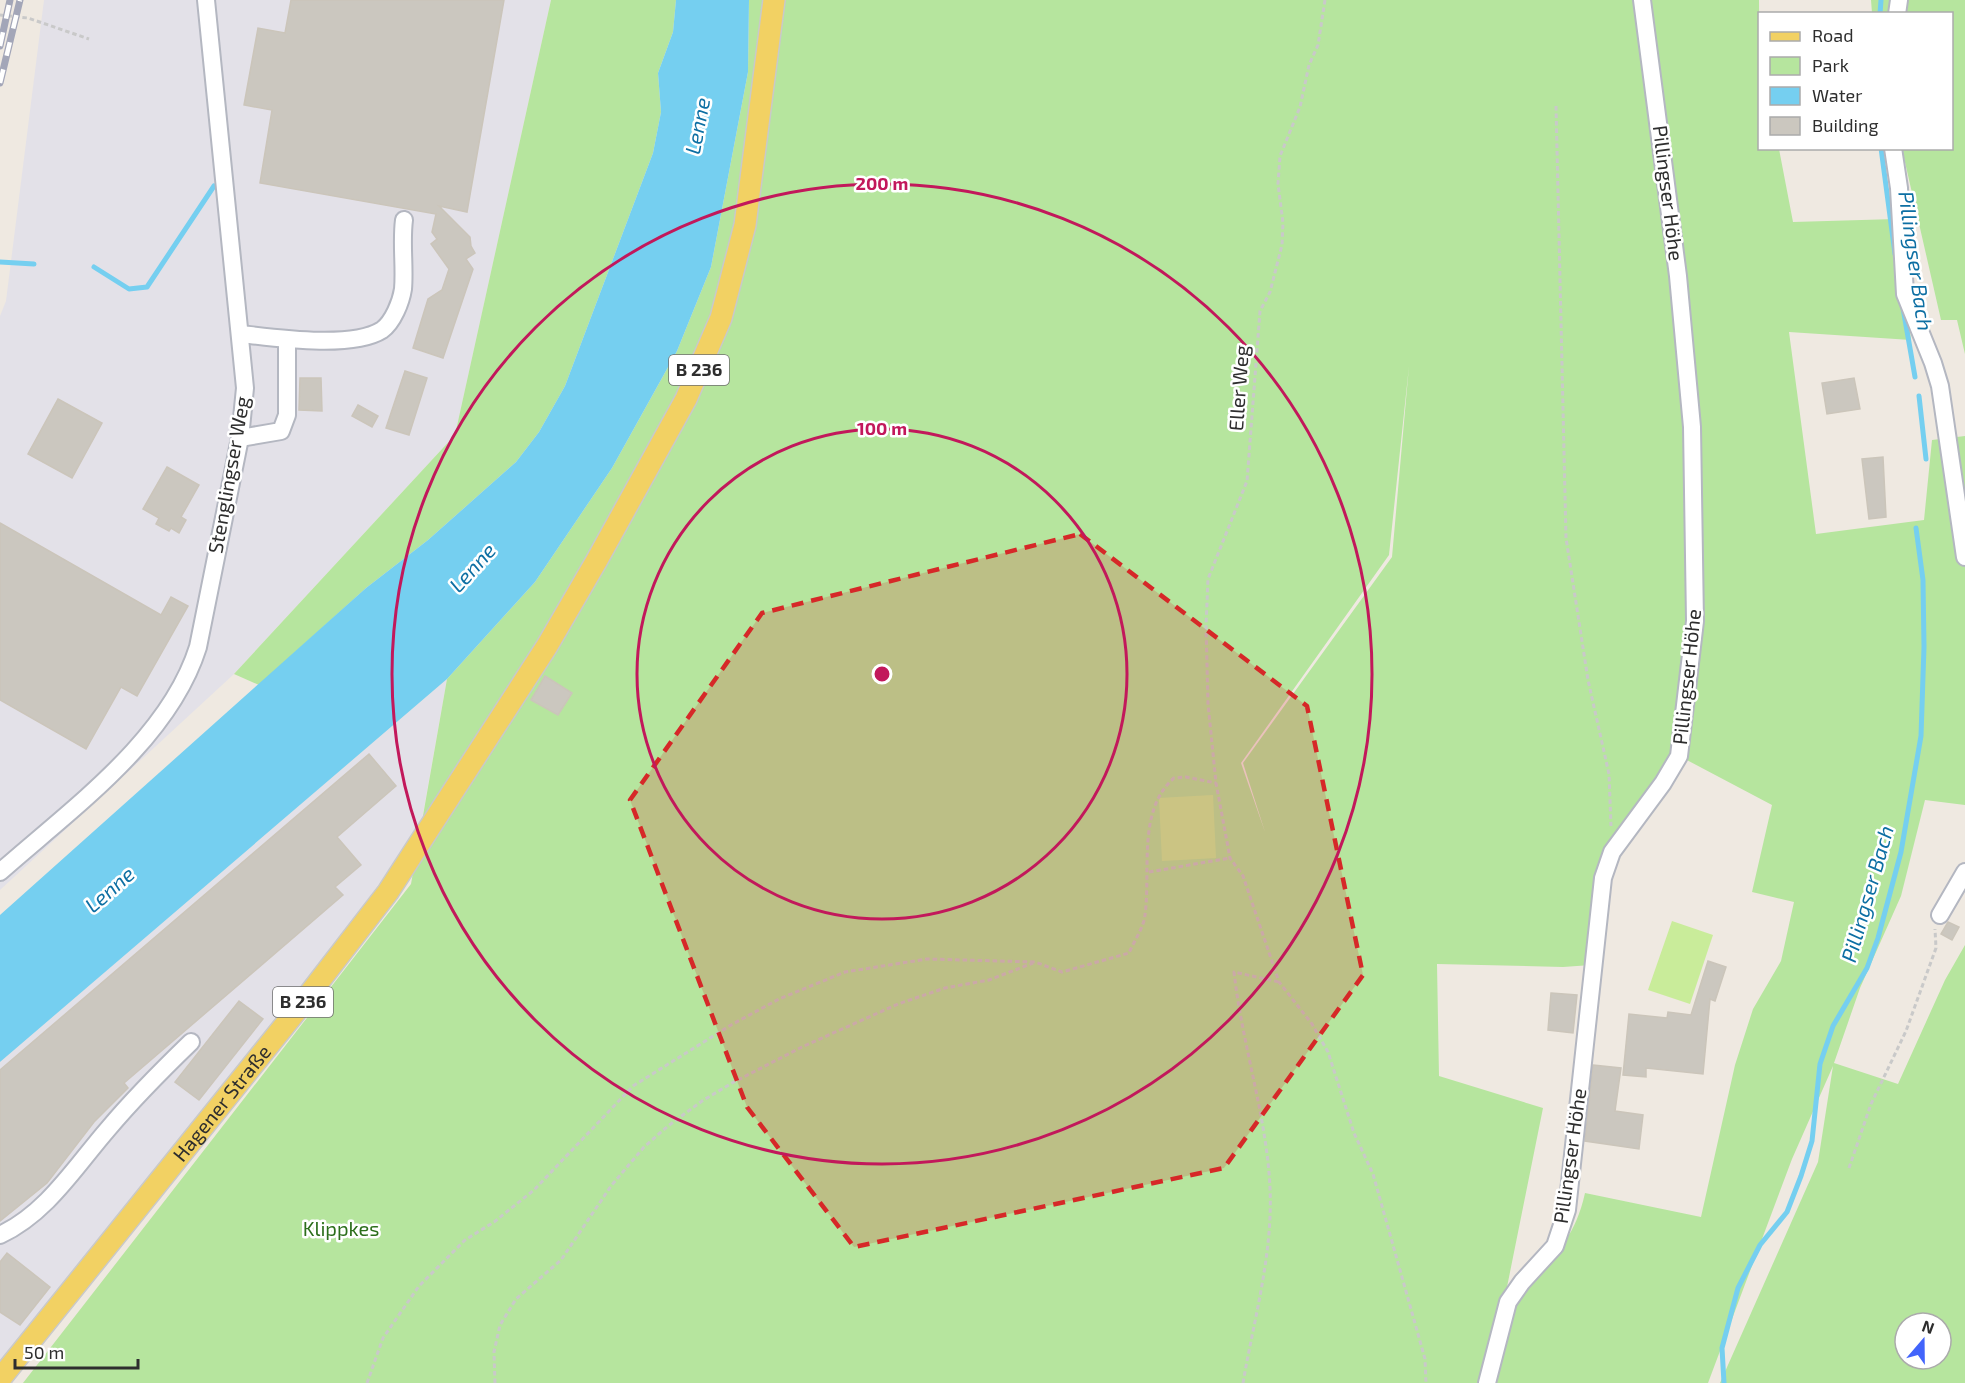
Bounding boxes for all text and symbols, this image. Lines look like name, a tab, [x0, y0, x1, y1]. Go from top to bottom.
legend	[1758, 12, 1953, 150]
text: Road	[1812, 24, 1853, 46]
text: Park	[1812, 54, 1849, 76]
text: Water	[1812, 84, 1862, 106]
water label: Lenne	[679, 95, 714, 156]
text: Building	[1812, 114, 1879, 136]
street label: Pillingser Höhe	[1649, 124, 1689, 262]
text: 200 m	[856, 172, 908, 194]
water label: Pillingser Bach	[1894, 189, 1939, 332]
street label: Eller Weg	[1223, 344, 1253, 432]
road number: B 236	[669, 355, 729, 385]
street label: Stenglingser Weg	[202, 394, 254, 555]
text: 100 m	[857, 417, 907, 439]
water label: Lenne	[443, 537, 500, 597]
street label: Pillingser Höhe	[1667, 608, 1705, 746]
centre of rings	[872, 664, 892, 684]
water label: Pillingser Bach	[1835, 822, 1898, 965]
water label: Lenne	[79, 861, 139, 917]
road number: B 236	[273, 987, 333, 1017]
street label: Hagener Straße	[167, 1040, 275, 1166]
street label: Pillingser Höhe	[1548, 1087, 1590, 1225]
park label: Klippkes	[303, 1216, 379, 1240]
north arrow	[1893, 1311, 1953, 1371]
text: N	[1920, 1316, 1937, 1337]
scale bar	[15, 1332, 138, 1370]
text: 50 m	[24, 1341, 64, 1363]

